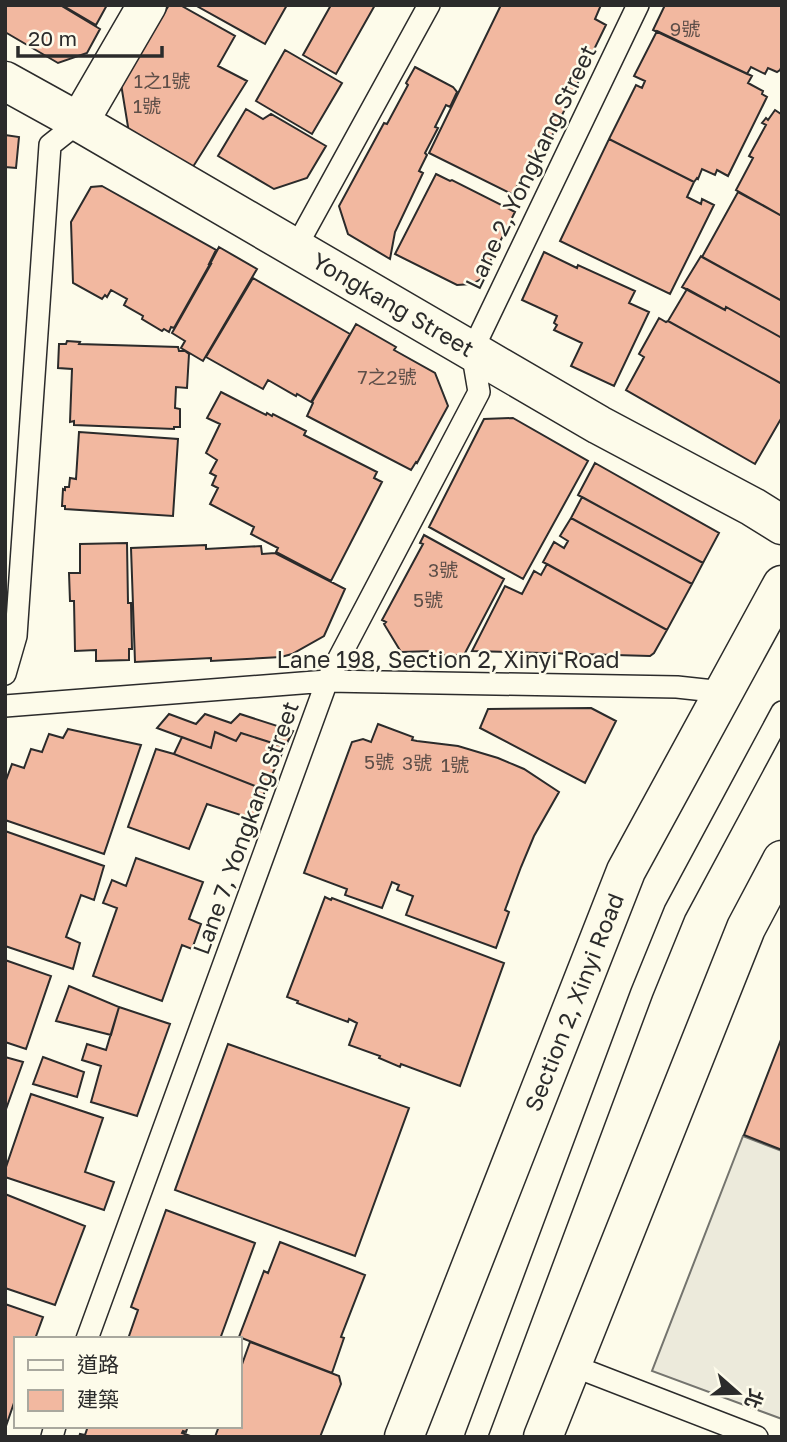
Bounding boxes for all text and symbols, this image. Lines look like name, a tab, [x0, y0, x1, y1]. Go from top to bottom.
scale bar	[18, 14, 161, 58]
house number: 9號	[670, 17, 700, 40]
text: 20 m	[28, 25, 77, 51]
street label: Lane 2, Yongkang Street	[459, 40, 602, 293]
house number: 1之1號	[134, 69, 190, 92]
house number: 1號	[133, 94, 161, 117]
street label: Yongkang Street	[307, 246, 480, 362]
house number: 7之2號	[357, 365, 417, 388]
house number: 3號	[428, 558, 458, 581]
house number: 5號	[413, 588, 443, 611]
street label: Lane 198, Section 2, Xinyi Road	[276, 645, 620, 673]
street label: Lane 7, Yongkang Street	[186, 697, 304, 958]
house number: 5號	[364, 750, 394, 773]
house number: 3號	[402, 751, 432, 774]
house number: 1號	[441, 753, 469, 776]
street label: Section 2, Xinyi Road	[518, 889, 629, 1115]
legend	[14, 1337, 242, 1428]
text: 道路	[77, 1351, 119, 1377]
north arrow	[703, 1358, 773, 1428]
text: 建築	[77, 1386, 119, 1412]
text: 北	[740, 1386, 769, 1412]

